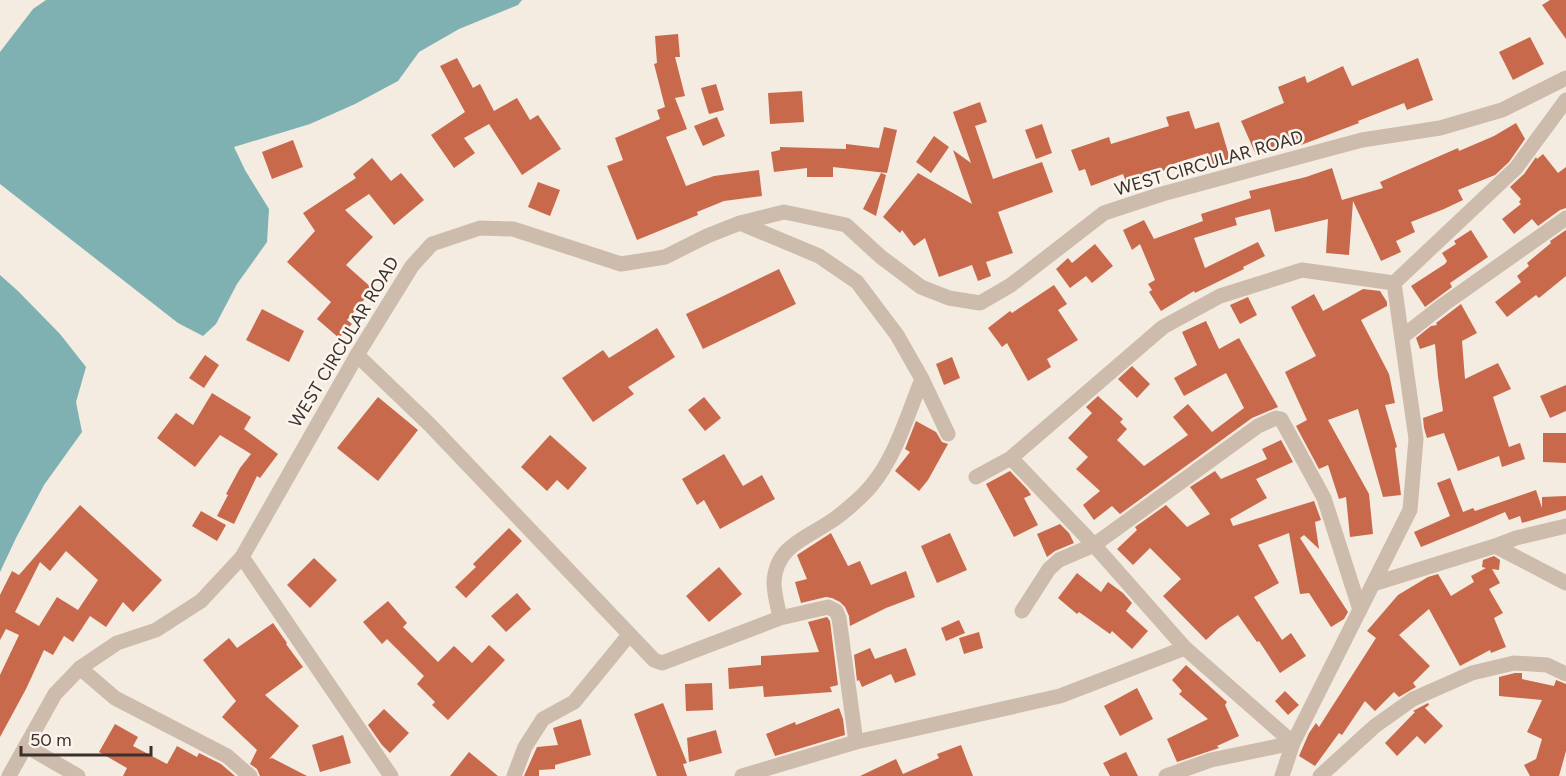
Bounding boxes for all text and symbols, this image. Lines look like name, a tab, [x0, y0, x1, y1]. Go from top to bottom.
street label: WEST CIRCULAR ROAD	[1112, 126, 1306, 200]
street label: WEST CIRCULAR ROAD	[284, 253, 404, 431]
scale bar	[21, 719, 152, 757]
text: 50 m	[30, 729, 72, 751]

